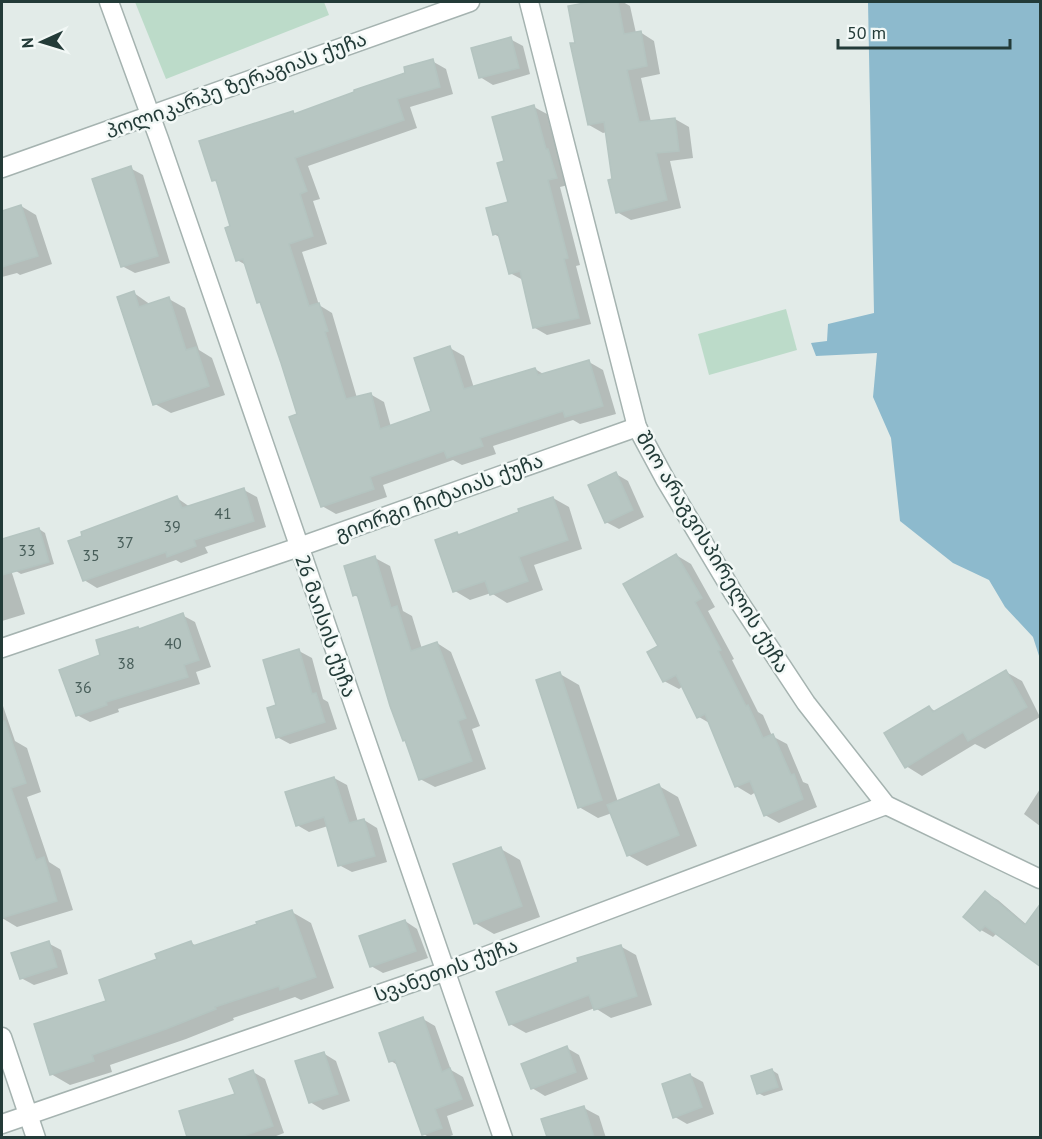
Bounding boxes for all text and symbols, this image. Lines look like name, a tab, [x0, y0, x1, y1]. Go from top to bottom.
north arrow	[12, 12, 72, 72]
scale bar	[838, 12, 1010, 50]
text: 50 m	[847, 21, 886, 44]
street label: პოლიკარპე ზერაგიას ქუჩა	[102, 26, 370, 144]
text: N	[17, 37, 37, 49]
street label: შიო არაგვისპირელის ქუჩა	[630, 426, 796, 678]
street label: გიორგი ჩიტაიას ქუჩა	[331, 447, 547, 547]
house number: 41	[214, 503, 232, 523]
house number: 39	[163, 516, 181, 536]
house number: 37	[116, 532, 134, 552]
house number: 33	[18, 540, 36, 560]
house number: 35	[82, 545, 100, 565]
street label: 26 მაისის ქუჩა	[289, 551, 363, 701]
house number: 40	[164, 633, 182, 653]
house number: 38	[117, 653, 135, 673]
house number: 36	[74, 677, 92, 697]
street label: სვანეთის ქუჩა	[371, 932, 521, 1008]

